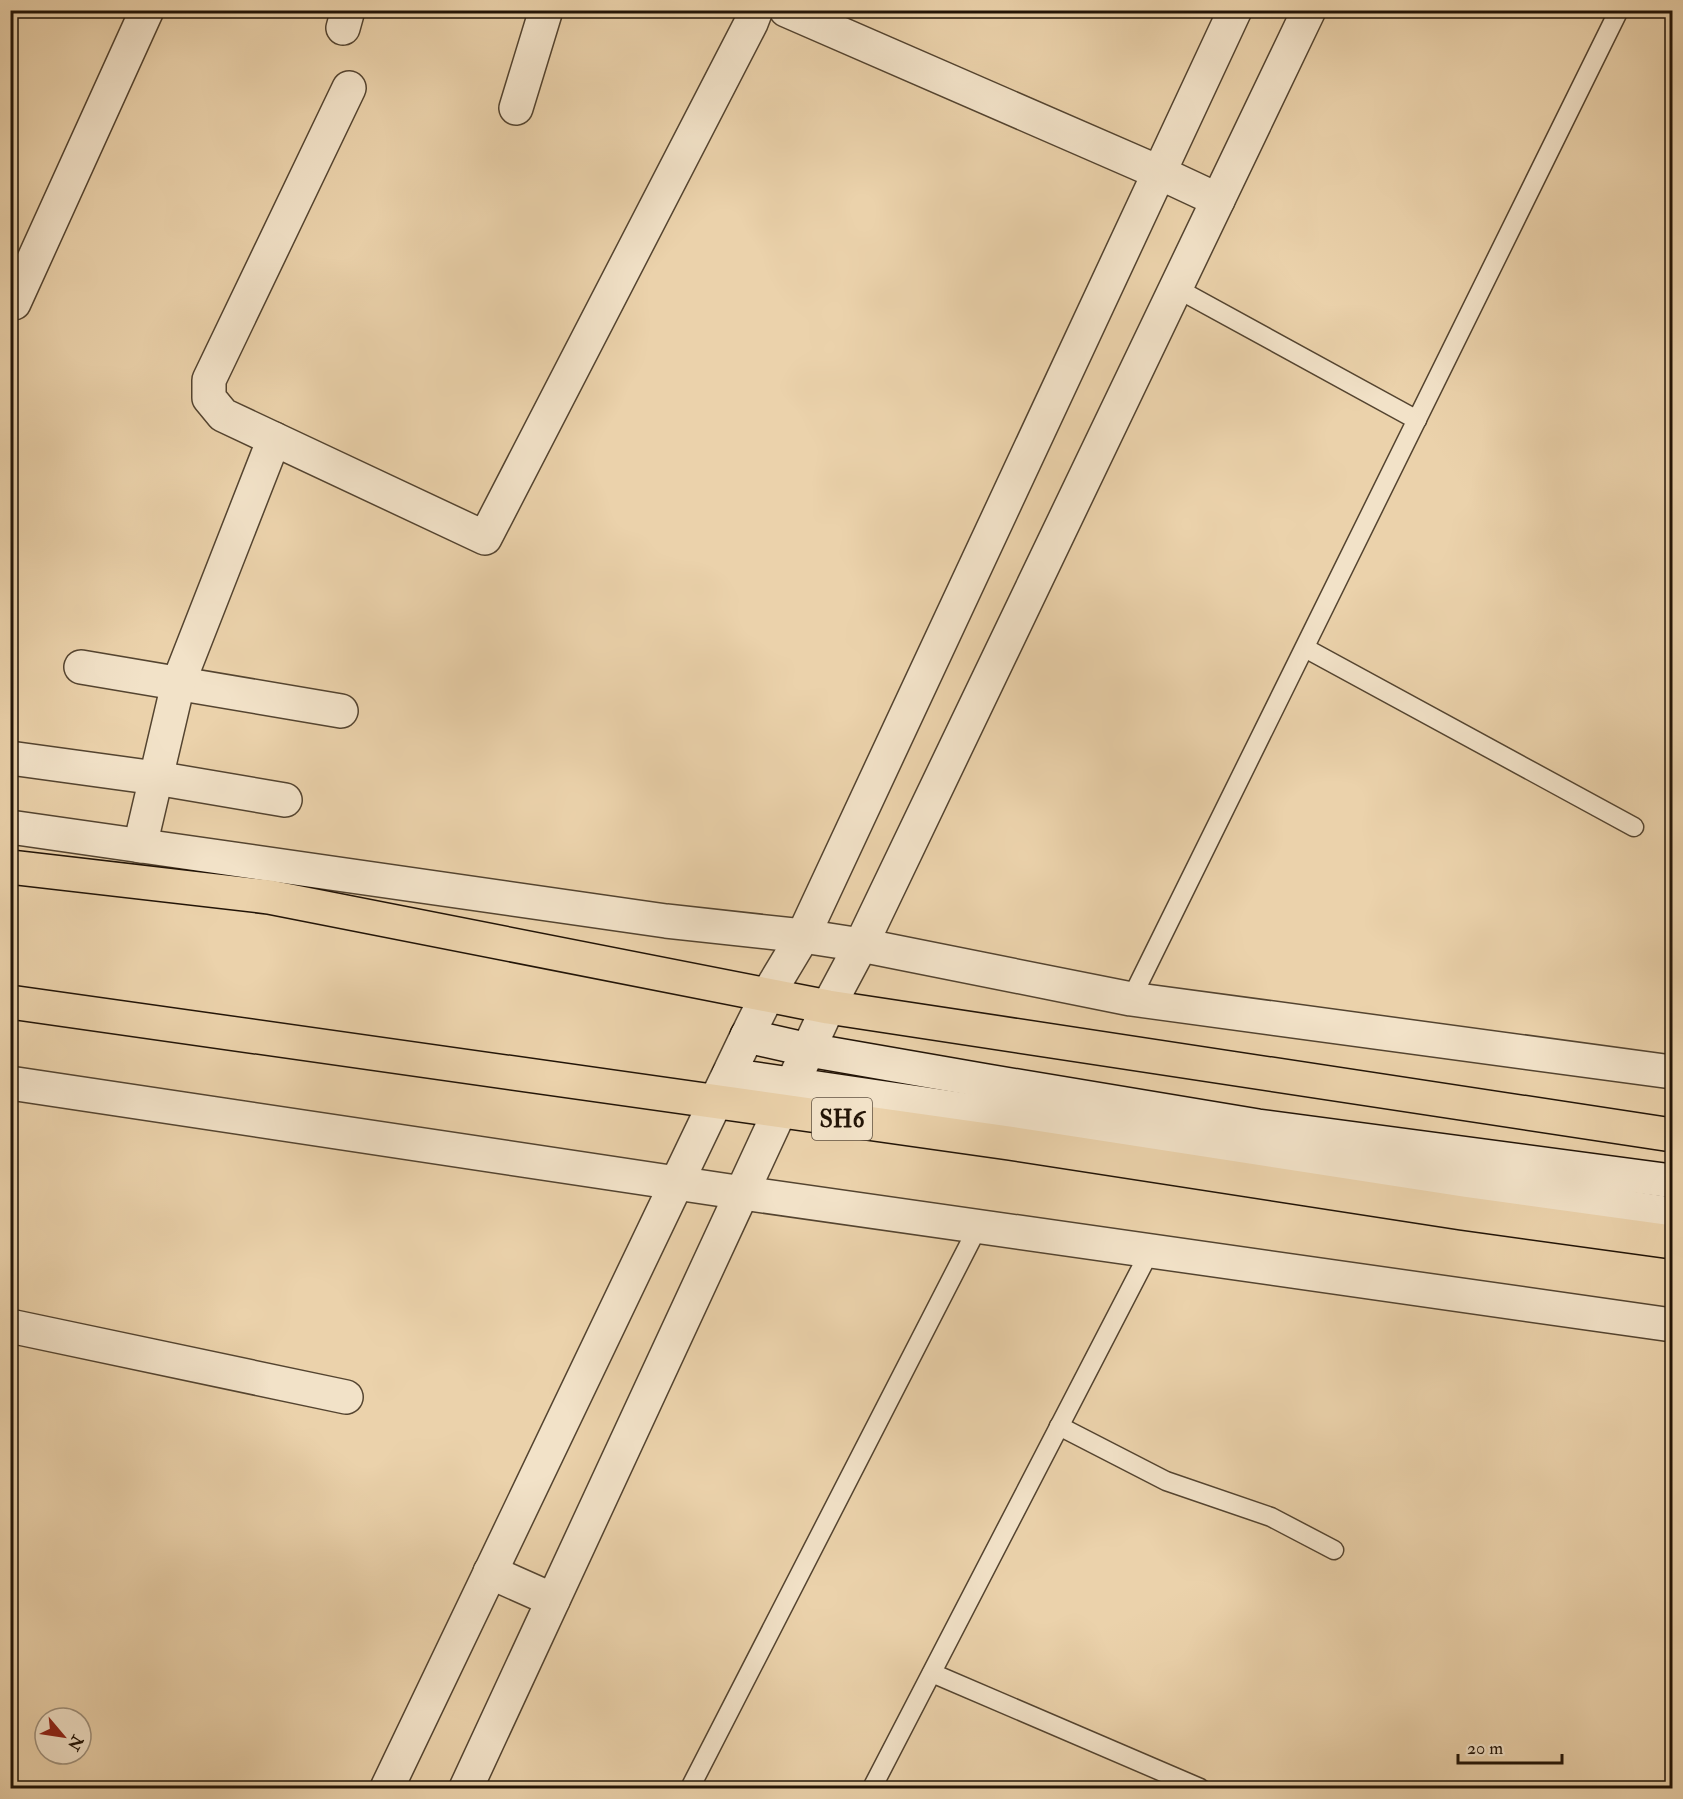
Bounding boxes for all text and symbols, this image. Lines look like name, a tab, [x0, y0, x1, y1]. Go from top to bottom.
road number: SH6	[812, 1098, 872, 1140]
north arrow	[33, 1706, 93, 1766]
scale bar	[1458, 1727, 1562, 1765]
text: N	[63, 1731, 88, 1754]
text: 20 m	[1467, 1737, 1503, 1760]

